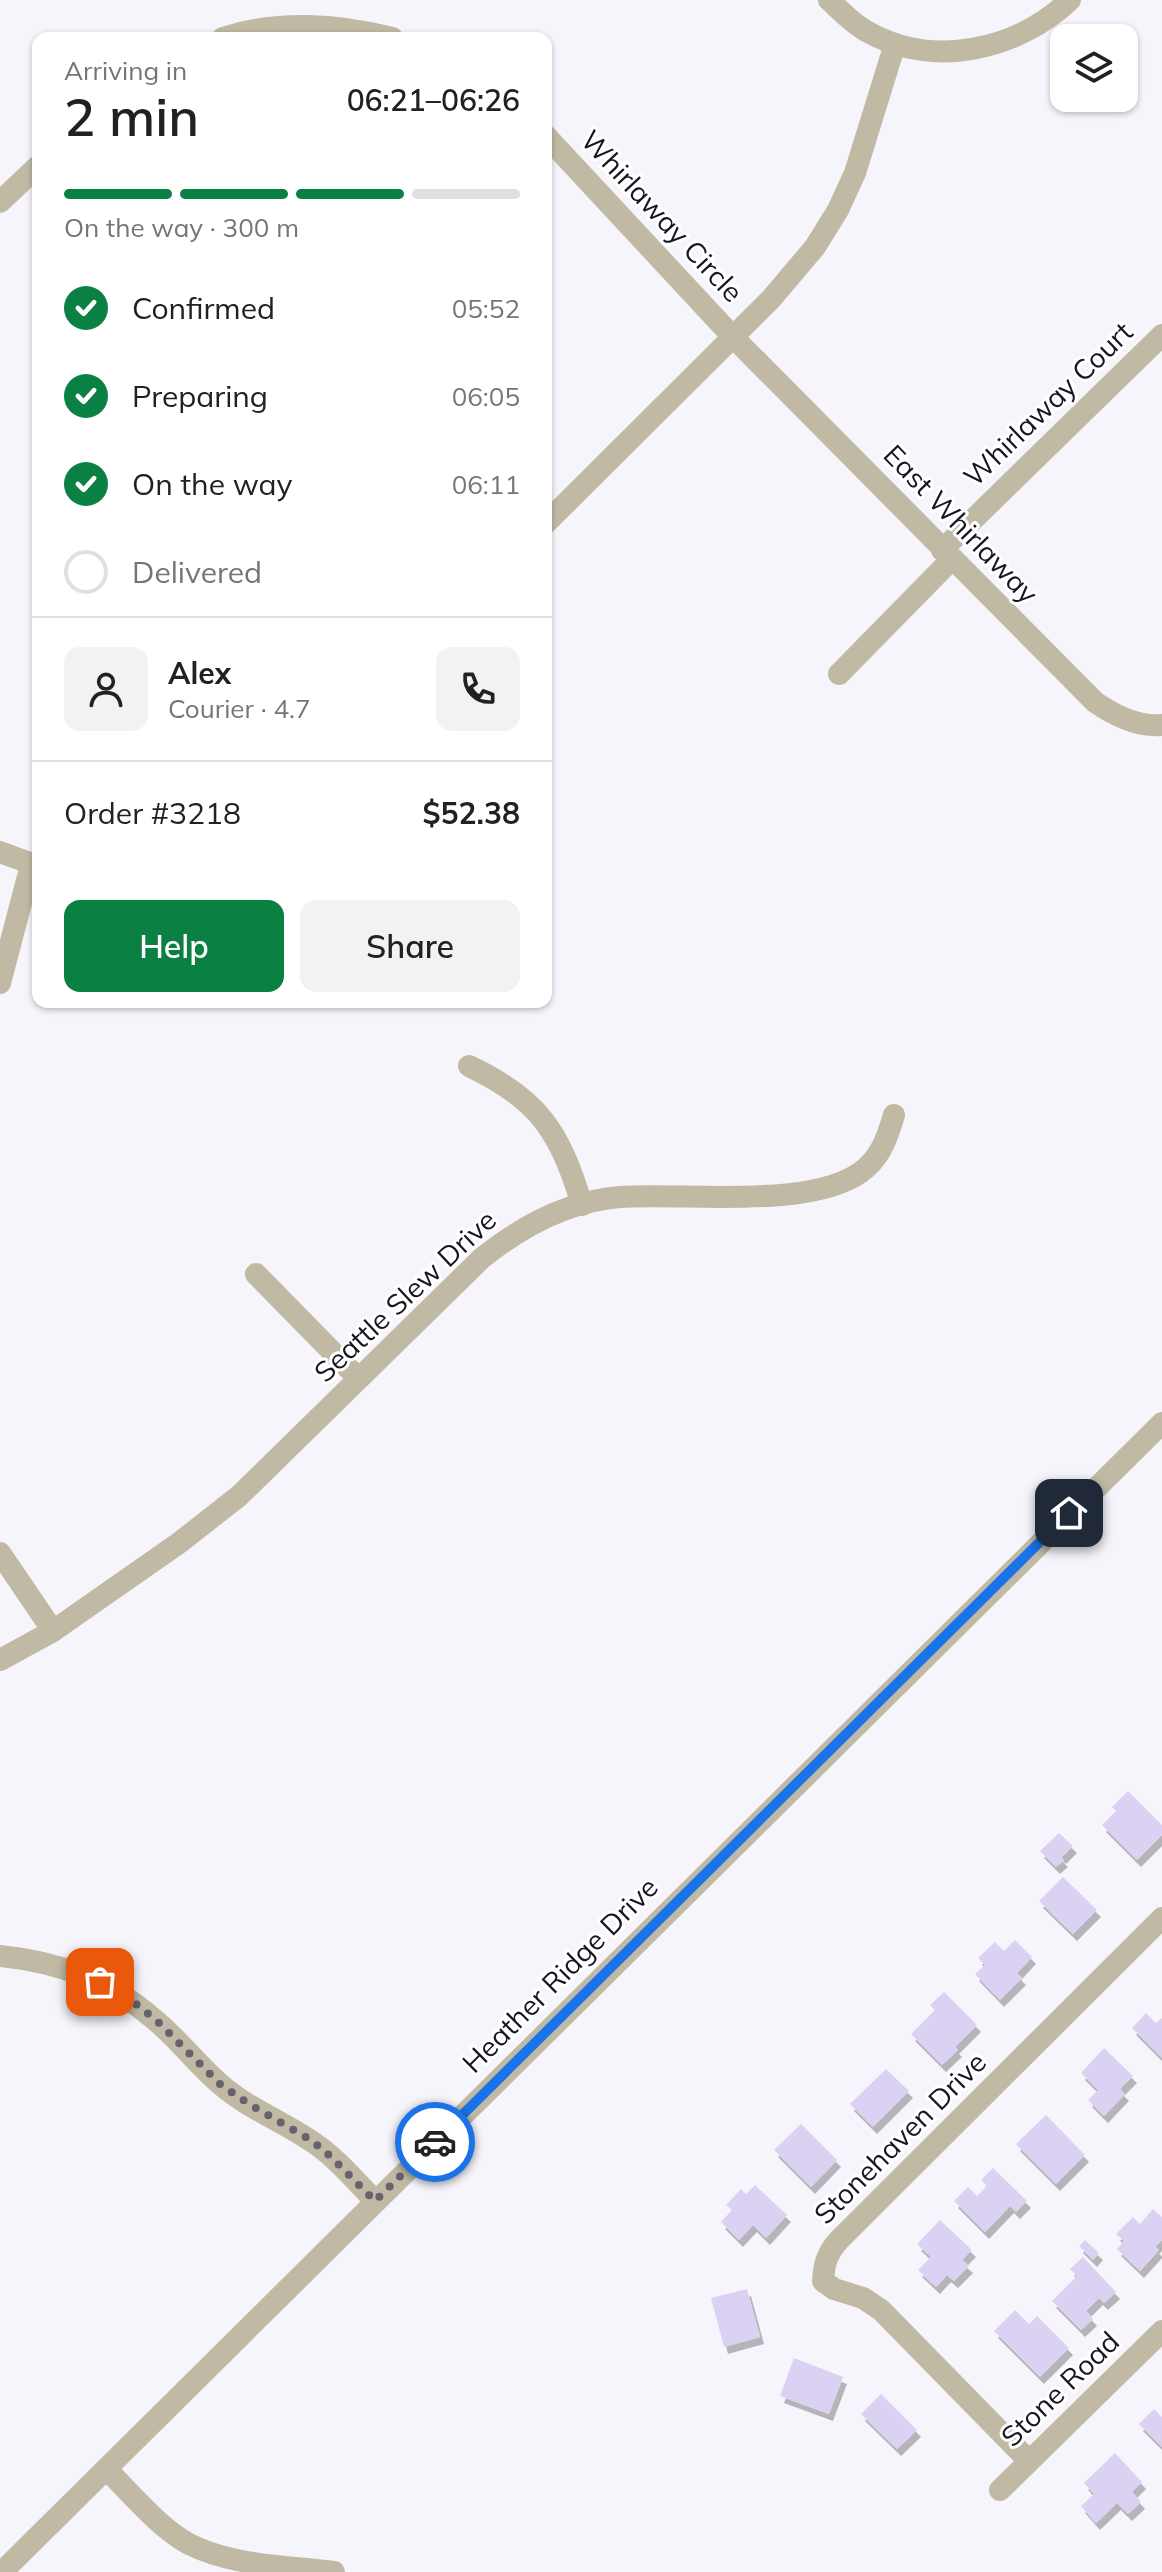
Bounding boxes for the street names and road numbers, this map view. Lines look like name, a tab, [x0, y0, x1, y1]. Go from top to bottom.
street label: Whirlaway Circle	[574, 122, 751, 309]
street label: Whirlaway Court	[956, 314, 1140, 493]
street label: East Whirlaway	[877, 437, 1046, 610]
street label: Seattle Slew Drive	[306, 1202, 503, 1389]
street label: Heather Ridge Drive	[455, 1870, 665, 2080]
street label: Stonehaven Drive	[806, 2044, 993, 2231]
street label: Stone Road	[993, 2324, 1126, 2454]

